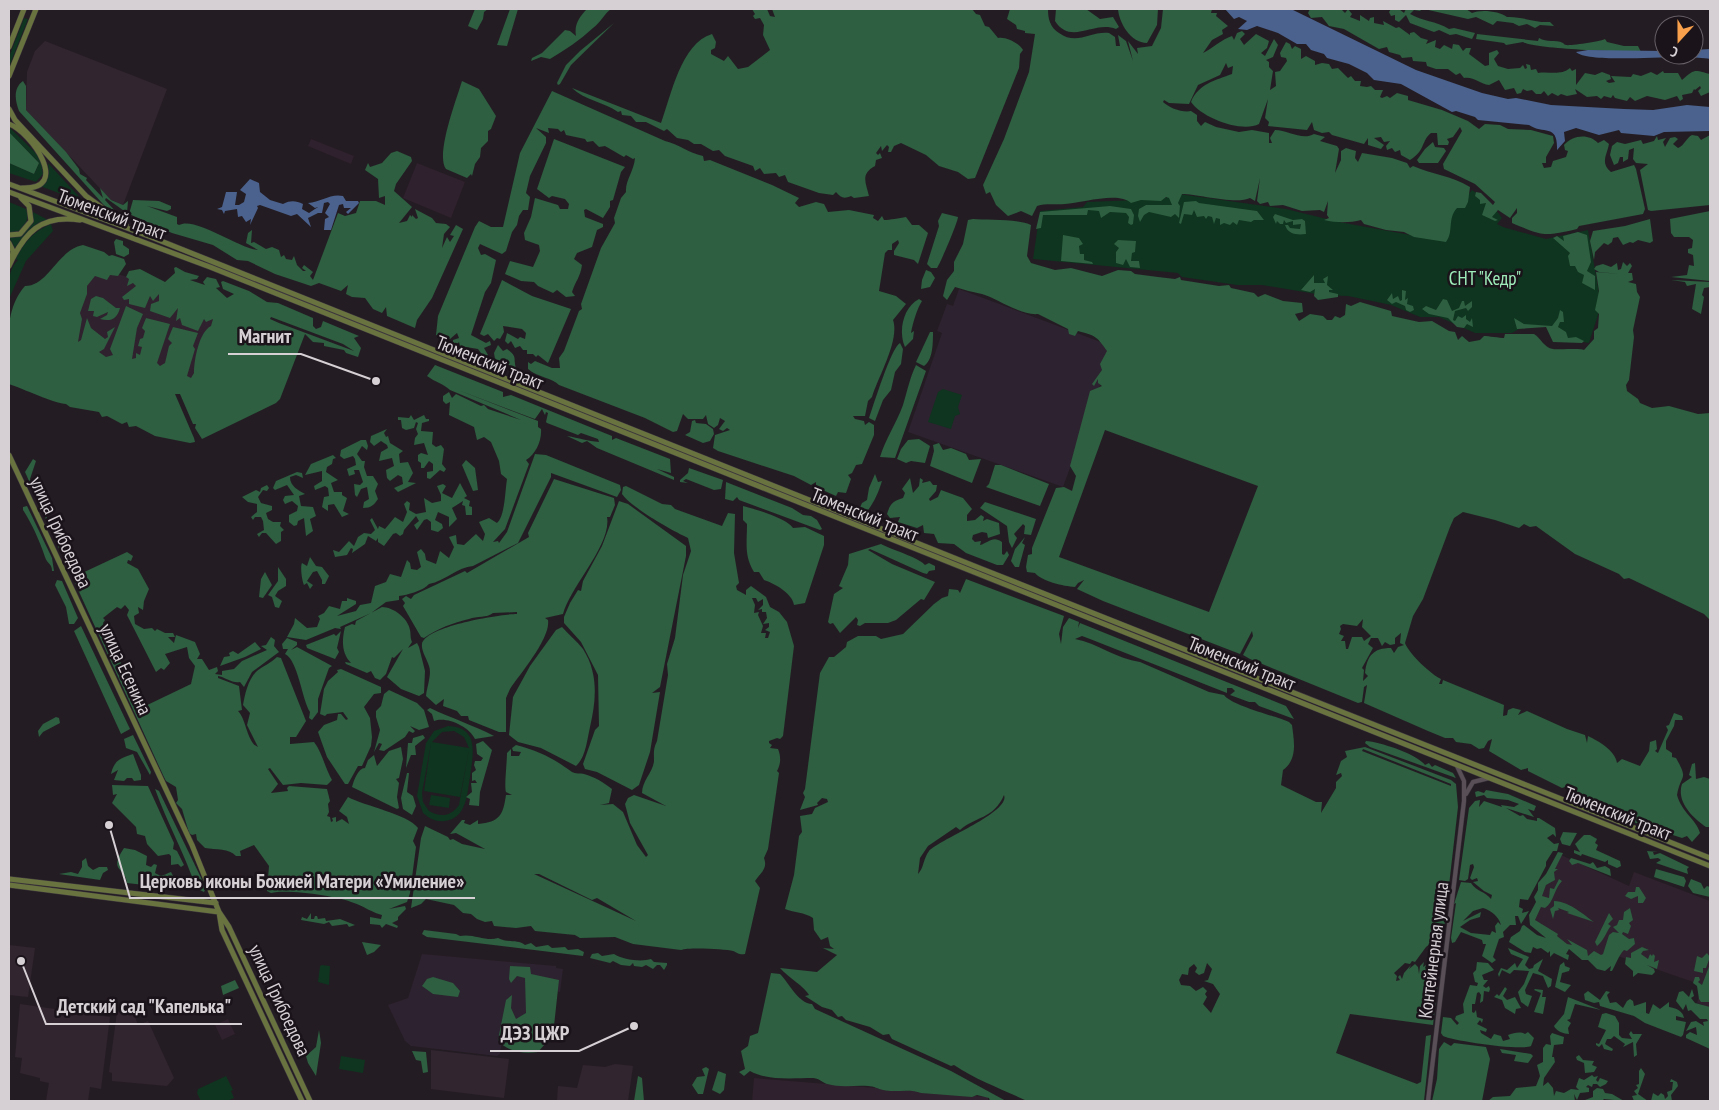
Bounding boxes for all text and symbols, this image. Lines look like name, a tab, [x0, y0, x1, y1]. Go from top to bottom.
north arrow	[1654, 15, 1704, 65]
text: С	[1668, 42, 1681, 62]
street label: Тюменский тракт	[54, 183, 171, 245]
park label: СНТ "Кедр"	[1449, 266, 1521, 290]
callout: Магнит	[228, 319, 301, 354]
text: Магнит	[239, 323, 291, 349]
street label: Тюменский тракт	[433, 330, 548, 395]
street label: улица Грибоедова	[25, 472, 97, 592]
street label: Тюменский тракт	[808, 482, 923, 547]
street label: улица Есенина	[94, 620, 158, 718]
street label: Тюменский тракт	[1185, 631, 1300, 696]
street label: Тюменский тракт	[1561, 781, 1676, 846]
callout: Церковь иконы Божией Матери «Умиление»	[130, 863, 475, 898]
text: Церковь иконы Божией Матери «Умиление»	[140, 868, 464, 894]
street label: Контейнерная улица	[1413, 880, 1453, 1020]
street label: улица Грибоедова	[244, 940, 316, 1060]
callout: Детский сад "Капелька"	[46, 989, 242, 1024]
text: Детский сад "Капелька"	[57, 993, 231, 1019]
callout: ДЭЗ ЦЖР	[490, 1016, 579, 1051]
text: ДЭЗ ЦЖР	[501, 1020, 570, 1046]

